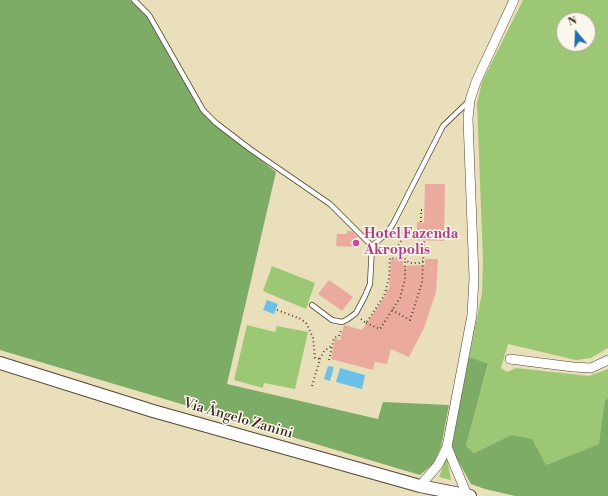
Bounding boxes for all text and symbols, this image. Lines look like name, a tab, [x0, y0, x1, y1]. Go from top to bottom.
north arrow	[556, 12, 596, 52]
text: N	[566, 14, 579, 30]
place label: Hotel Fazenda Akropolis	[364, 227, 458, 260]
marker: Hotel Fazenda Akropolis	[351, 238, 361, 248]
street label: Via Ângelo Zanini	[181, 395, 295, 443]

